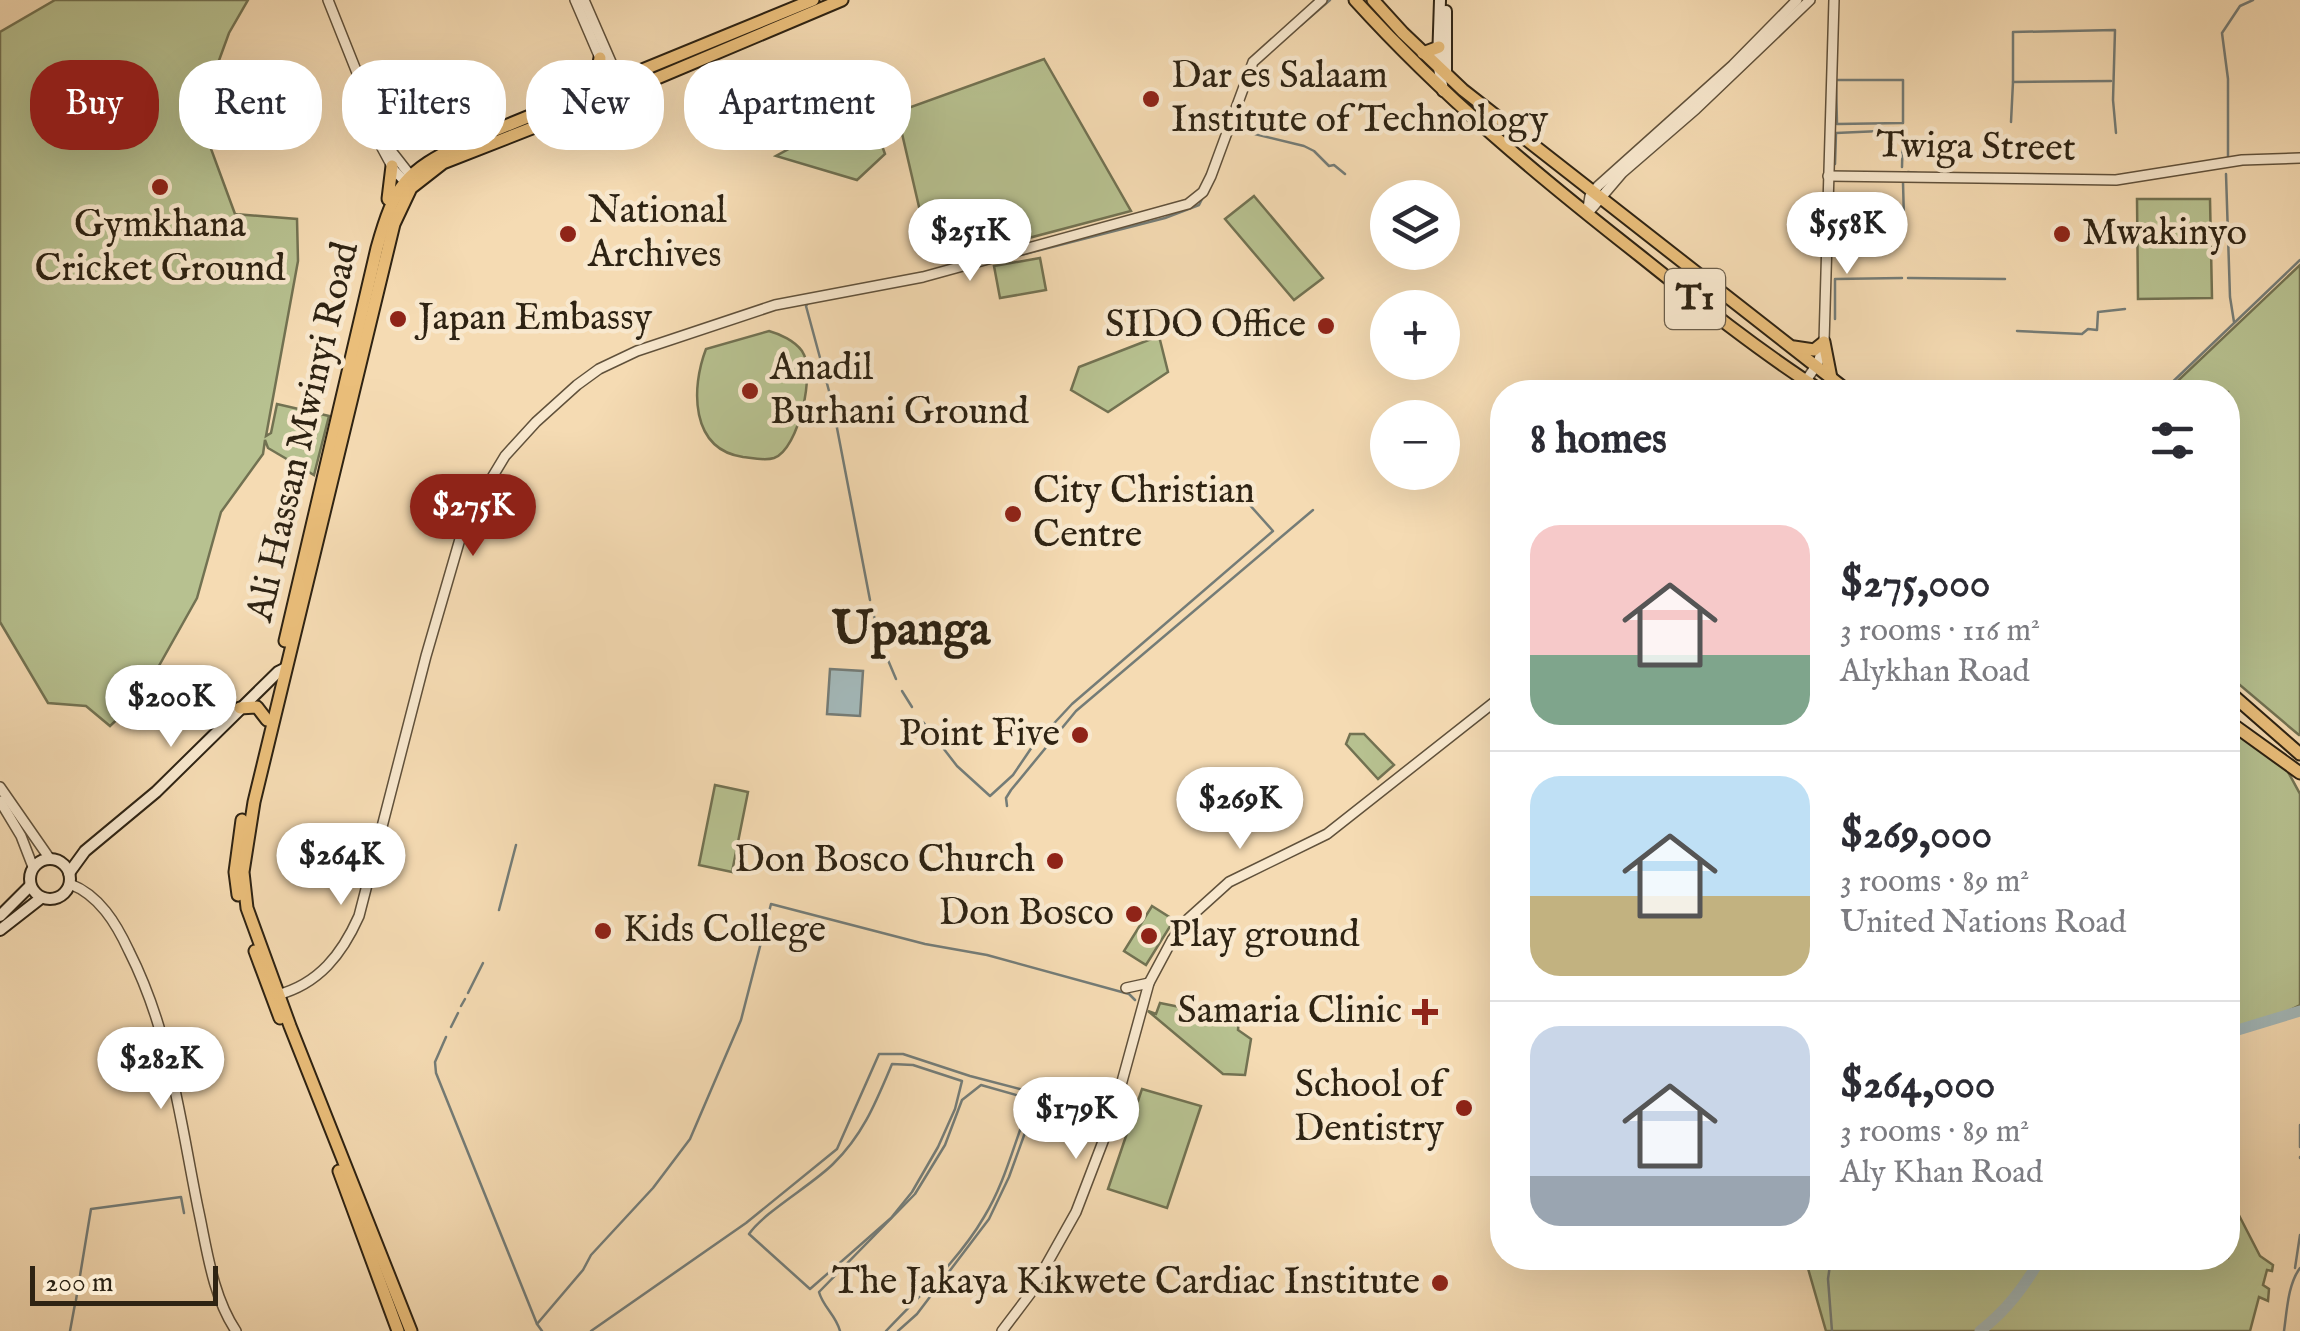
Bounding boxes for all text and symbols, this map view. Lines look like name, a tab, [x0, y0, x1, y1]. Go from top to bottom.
place label: Dar es Salaam Institute of Technology	[1171, 53, 1548, 145]
chip: Buy	[30, 60, 159, 150]
chip: Rent	[179, 60, 322, 150]
chip: Filters	[342, 60, 506, 150]
chip: New	[526, 60, 664, 150]
chip: Apartment	[684, 60, 911, 150]
marker: Dar es Salaam Institute of Technology	[1140, 88, 1162, 110]
street label: Twiga Street	[1876, 122, 2076, 174]
marker: Gymkhana Cricket Ground	[149, 176, 171, 198]
map controls	[1370, 180, 1460, 490]
button: layers	[1370, 180, 1460, 270]
place label: National Archives	[587, 188, 727, 280]
pin: $558K	[1777, 192, 1917, 277]
pin: $251K	[900, 199, 1040, 284]
place label: Gymkhana Cricket Ground	[35, 202, 286, 294]
text: $558K	[1809, 204, 1885, 245]
place label: Mwakinyo	[2082, 210, 2247, 258]
text: $251K	[930, 211, 1010, 252]
marker: National Archives	[557, 223, 579, 245]
marker: Mwakinyo	[2051, 223, 2073, 245]
street label: Ali Hassan Mwinyi Road	[237, 237, 371, 627]
road number: T1	[1665, 269, 1725, 329]
button: +	[1370, 290, 1460, 380]
place label: Japan Embassy	[414, 295, 652, 343]
place label: SIDO Office	[1105, 302, 1306, 350]
marker: Japan Embassy	[387, 308, 409, 330]
marker: SIDO Office	[1315, 315, 1337, 337]
place label: Anadil Burhani Ground	[769, 345, 1029, 437]
marker: Anadil Burhani Ground	[739, 380, 761, 402]
button: −	[1370, 400, 1460, 490]
icon: filters	[2145, 413, 2200, 468]
text: 8 homes	[1530, 414, 1667, 467]
place label: City Christian Centre	[1033, 468, 1255, 560]
pin: $275K	[403, 474, 543, 559]
text: $275K	[432, 486, 514, 527]
marker: City Christian Centre	[1002, 503, 1024, 525]
text: $275,000	[1840, 558, 1990, 611]
icon: home	[1610, 565, 1730, 685]
district label: Upanga	[832, 601, 992, 661]
text: 3 rooms · 116 m²	[1840, 611, 2040, 652]
text: Alykhan Road	[1840, 652, 2030, 693]
pin: $200K	[101, 665, 241, 750]
text: $200K	[127, 677, 215, 718]
place label: Point Five	[899, 711, 1060, 759]
marker: Point Five	[1069, 724, 1091, 746]
pin: $269K	[1170, 767, 1310, 852]
text: $269K	[1198, 779, 1282, 820]
text: $269,000	[1840, 809, 1992, 862]
icon: home	[1610, 816, 1730, 936]
pin: $264K	[271, 823, 411, 908]
text: $264K	[298, 835, 384, 876]
place label: Don Bosco Church	[734, 837, 1035, 885]
marker: Don Bosco Church	[1044, 850, 1066, 872]
text: 3 rooms · 89 m²	[1840, 862, 2029, 903]
place label: Don Bosco	[939, 890, 1114, 938]
marker: Don Bosco	[1123, 903, 1145, 925]
text: United Nations Road	[1840, 903, 2126, 944]
place label: Kids College	[623, 907, 826, 955]
place label: Play ground	[1169, 912, 1360, 960]
marker: Kids College	[592, 920, 614, 942]
marker: Play ground	[1138, 925, 1160, 947]
place label: Samaria Clinic	[1177, 988, 1402, 1036]
marker: Samaria Clinic	[1412, 999, 1438, 1025]
pin: $282K	[91, 1027, 231, 1112]
text: $282K	[119, 1039, 203, 1080]
text: $264,000	[1840, 1059, 1995, 1112]
place label: School of Dentistry	[1294, 1062, 1450, 1154]
icon: home	[1610, 1066, 1730, 1186]
pin: $179K	[1006, 1077, 1146, 1162]
text: $179K	[1035, 1089, 1117, 1130]
marker: School of Dentistry	[1453, 1097, 1475, 1119]
text: 3 rooms · 89 m²	[1840, 1112, 2029, 1153]
text: Aly Khan Road	[1840, 1153, 2043, 1194]
place label: The Jakaya Kikwete Cardiac Institute	[832, 1259, 1420, 1307]
scale bar	[30, 1261, 218, 1306]
text: 200 m	[45, 1266, 113, 1301]
marker: The Jakaya Kikwete Cardiac Institute	[1429, 1272, 1451, 1294]

